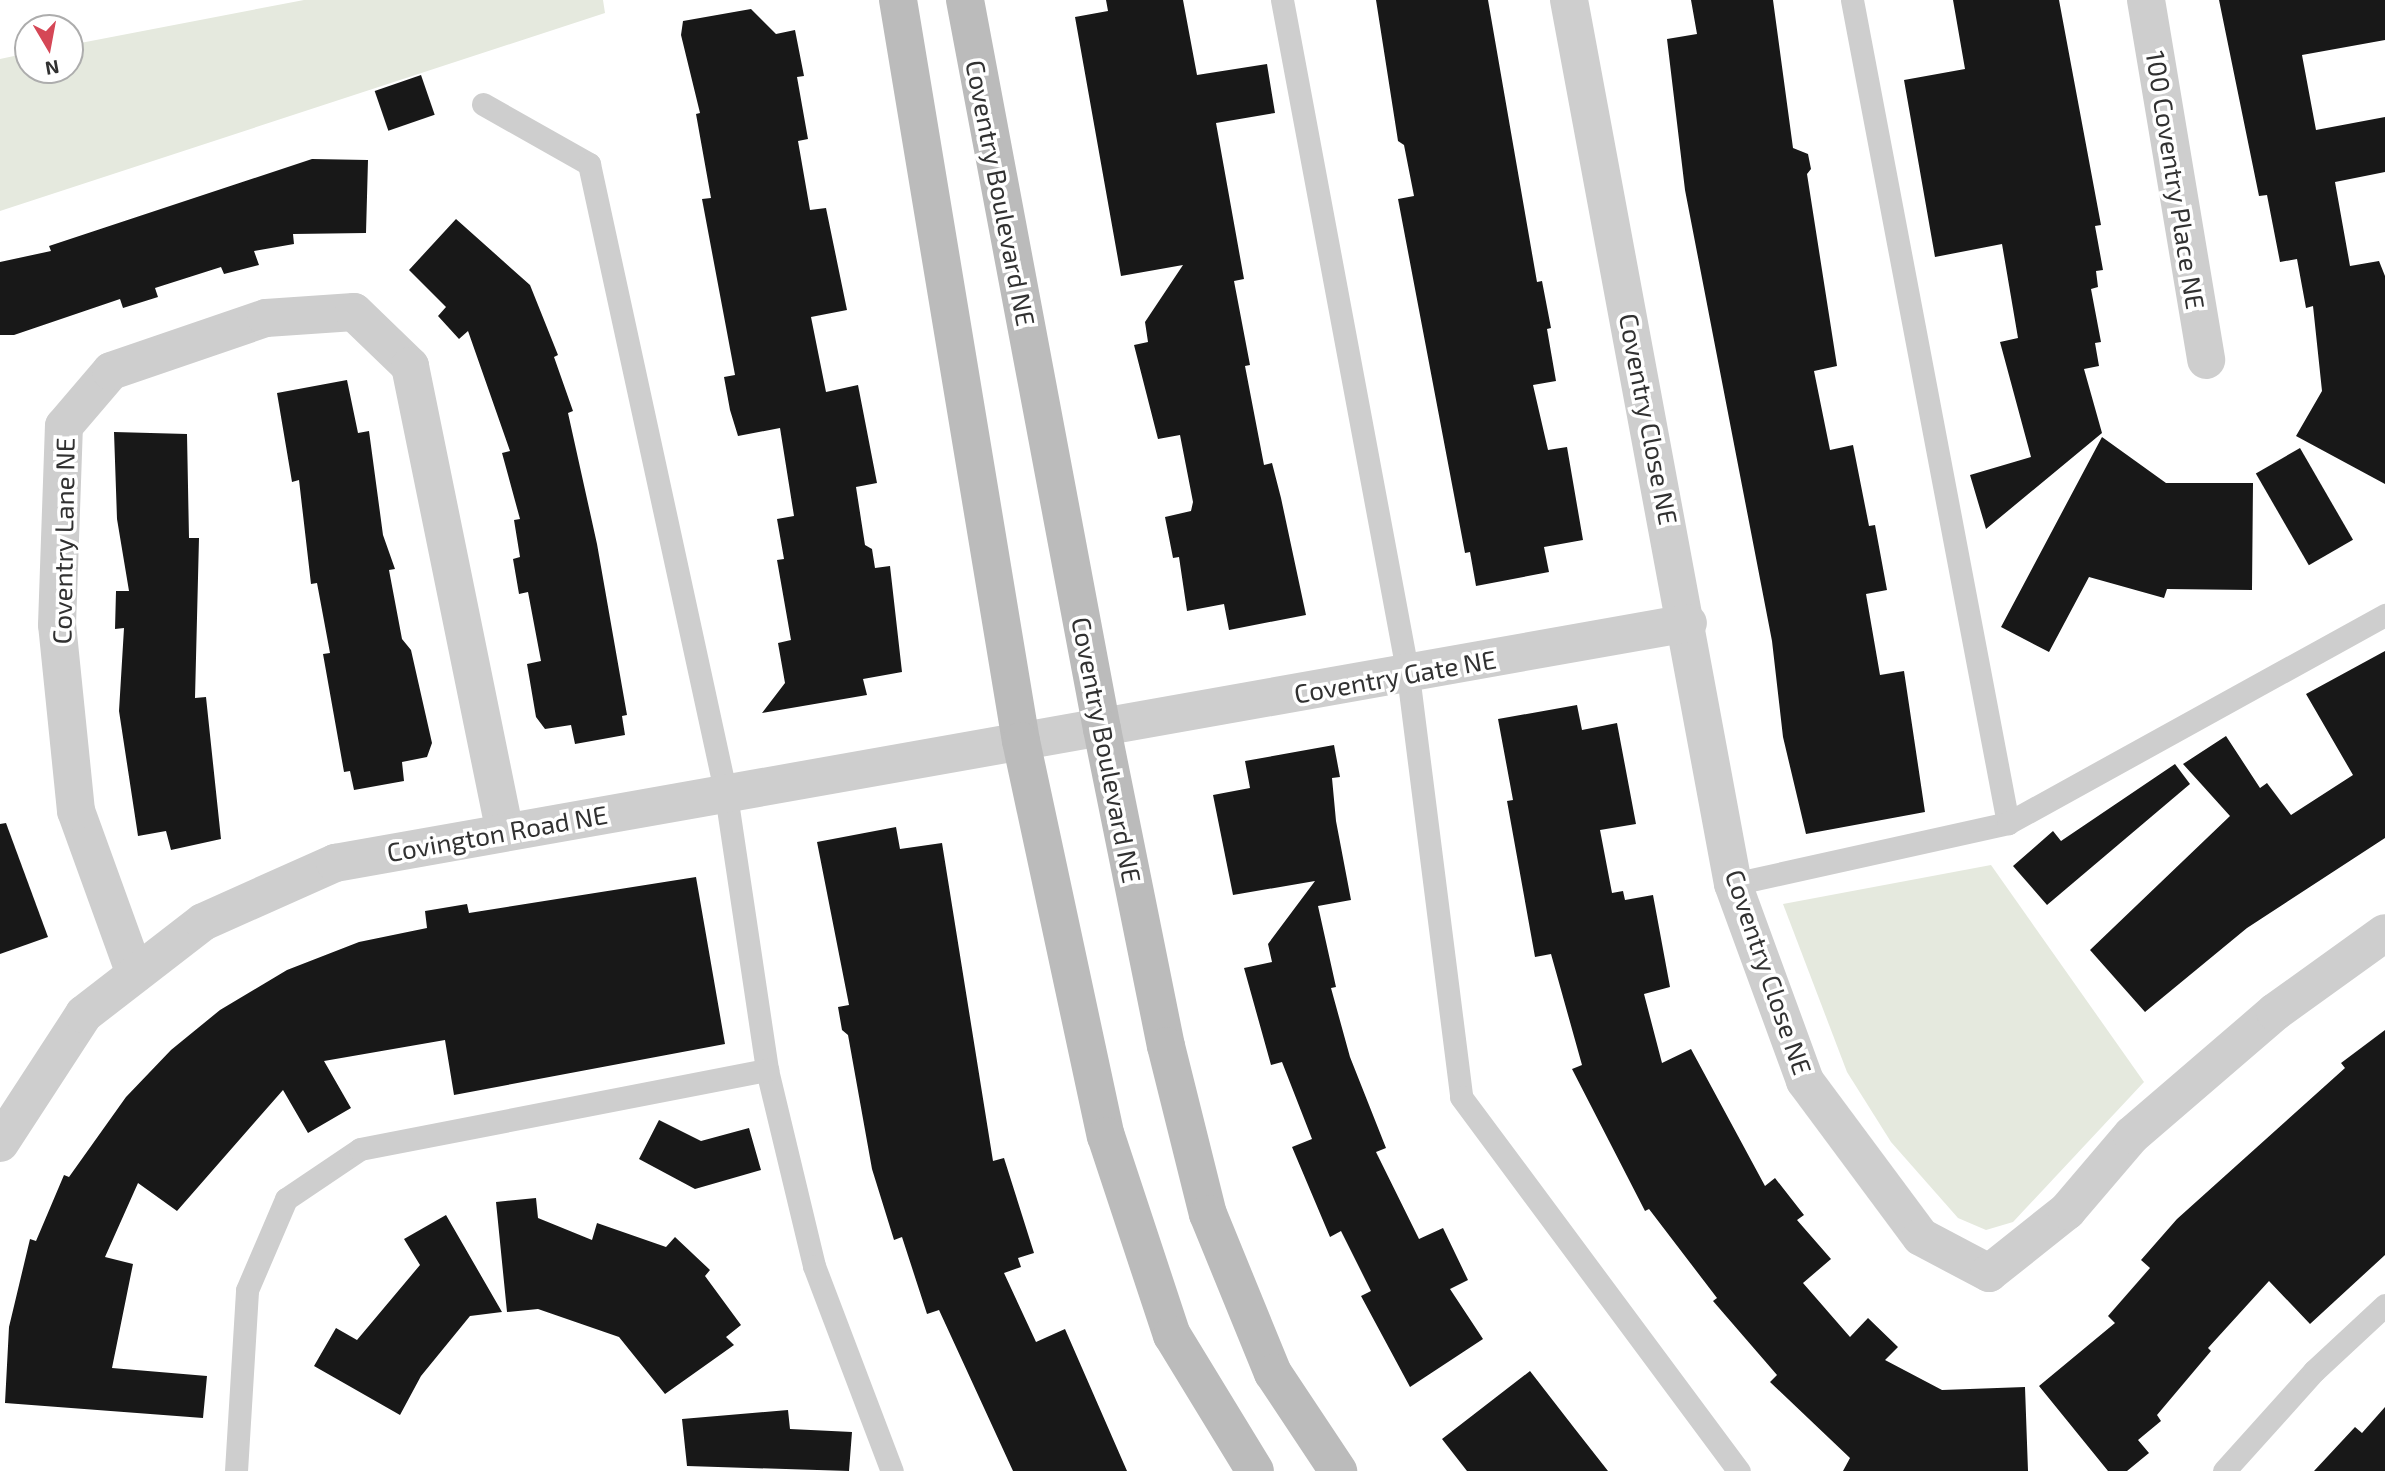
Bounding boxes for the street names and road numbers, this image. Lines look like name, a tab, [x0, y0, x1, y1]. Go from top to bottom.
street label: 100 Coventry Place NE	[2140, 48, 2212, 312]
street label: Coventry Boulevard NE	[960, 57, 1042, 329]
street label: Coventry Close NE	[1613, 310, 1685, 528]
street label: Coventry Lane NE	[46, 437, 80, 645]
street label: Coventry Boulevard NE	[1066, 614, 1148, 886]
street label: Coventry Gate NE	[1291, 643, 1499, 709]
street label: Covington Road NE	[384, 798, 610, 868]
street label: Coventry Close NE	[1719, 865, 1819, 1079]

